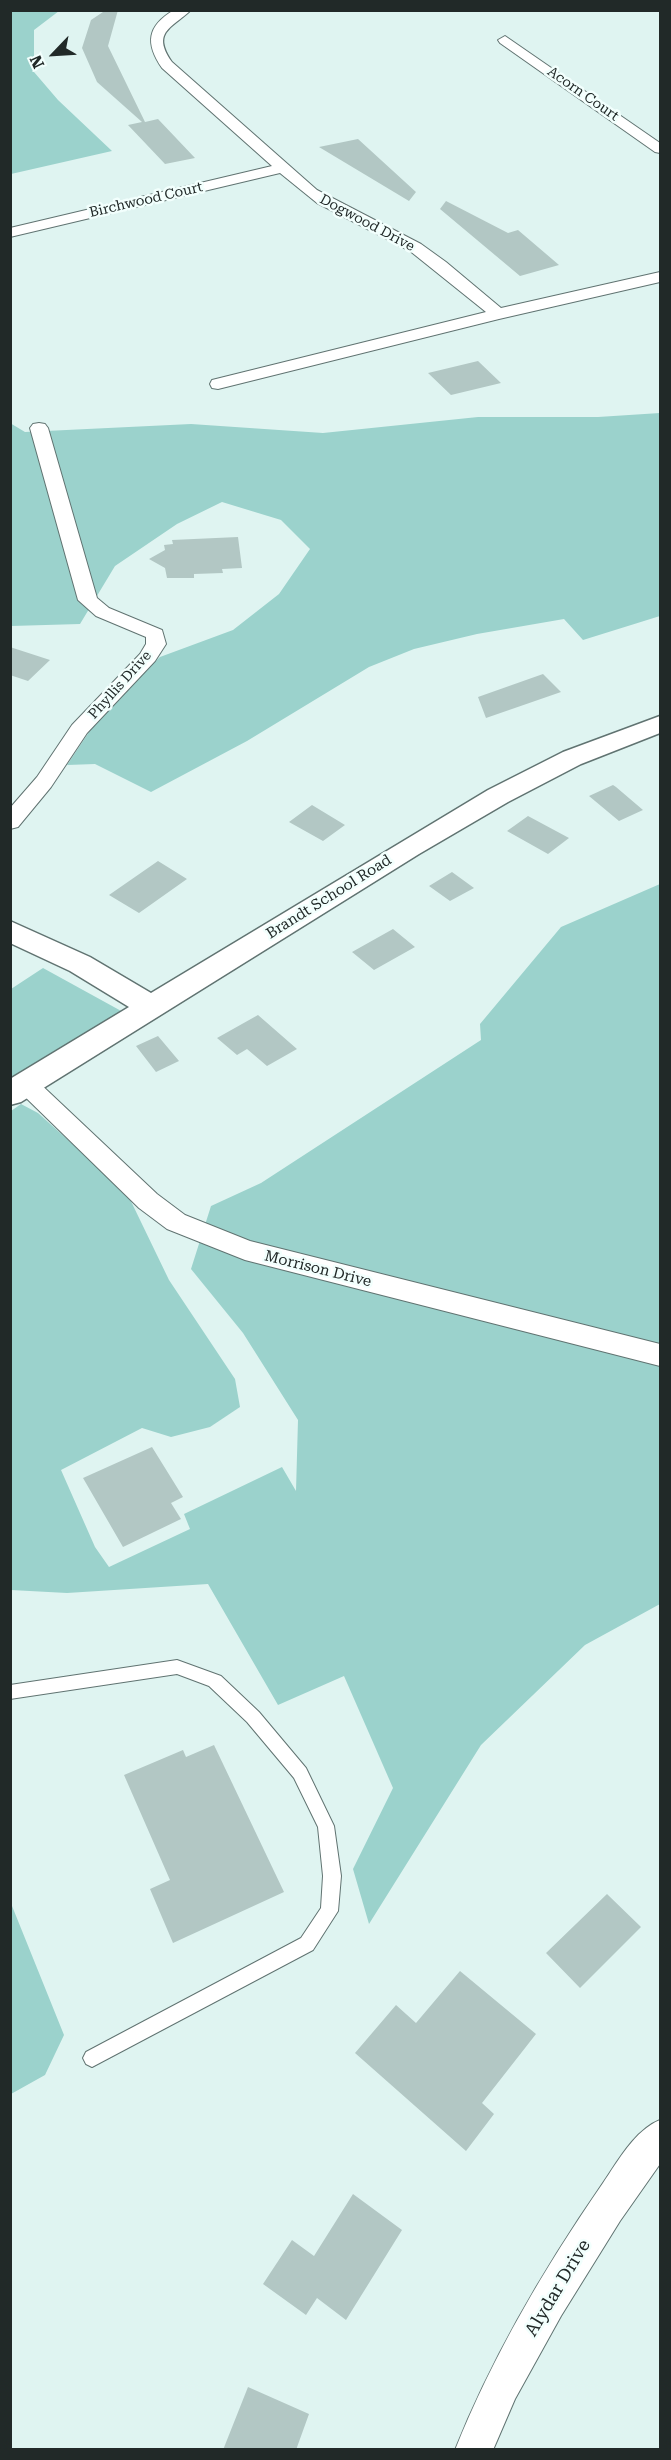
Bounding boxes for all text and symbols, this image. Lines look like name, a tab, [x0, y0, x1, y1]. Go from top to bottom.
north arrow	[24, 24, 84, 84]
text: N	[26, 52, 48, 71]
street label: Acorn Court	[544, 63, 622, 125]
street label: Birchwood Court	[88, 179, 204, 221]
street label: Dogwood Drive	[317, 191, 417, 255]
street label: Phyllis Drive	[85, 647, 155, 723]
street label: Brandt School Road	[263, 851, 395, 943]
street label: Morrison Drive	[263, 1247, 373, 1291]
street label: Alydar Drive	[521, 2236, 595, 2340]

